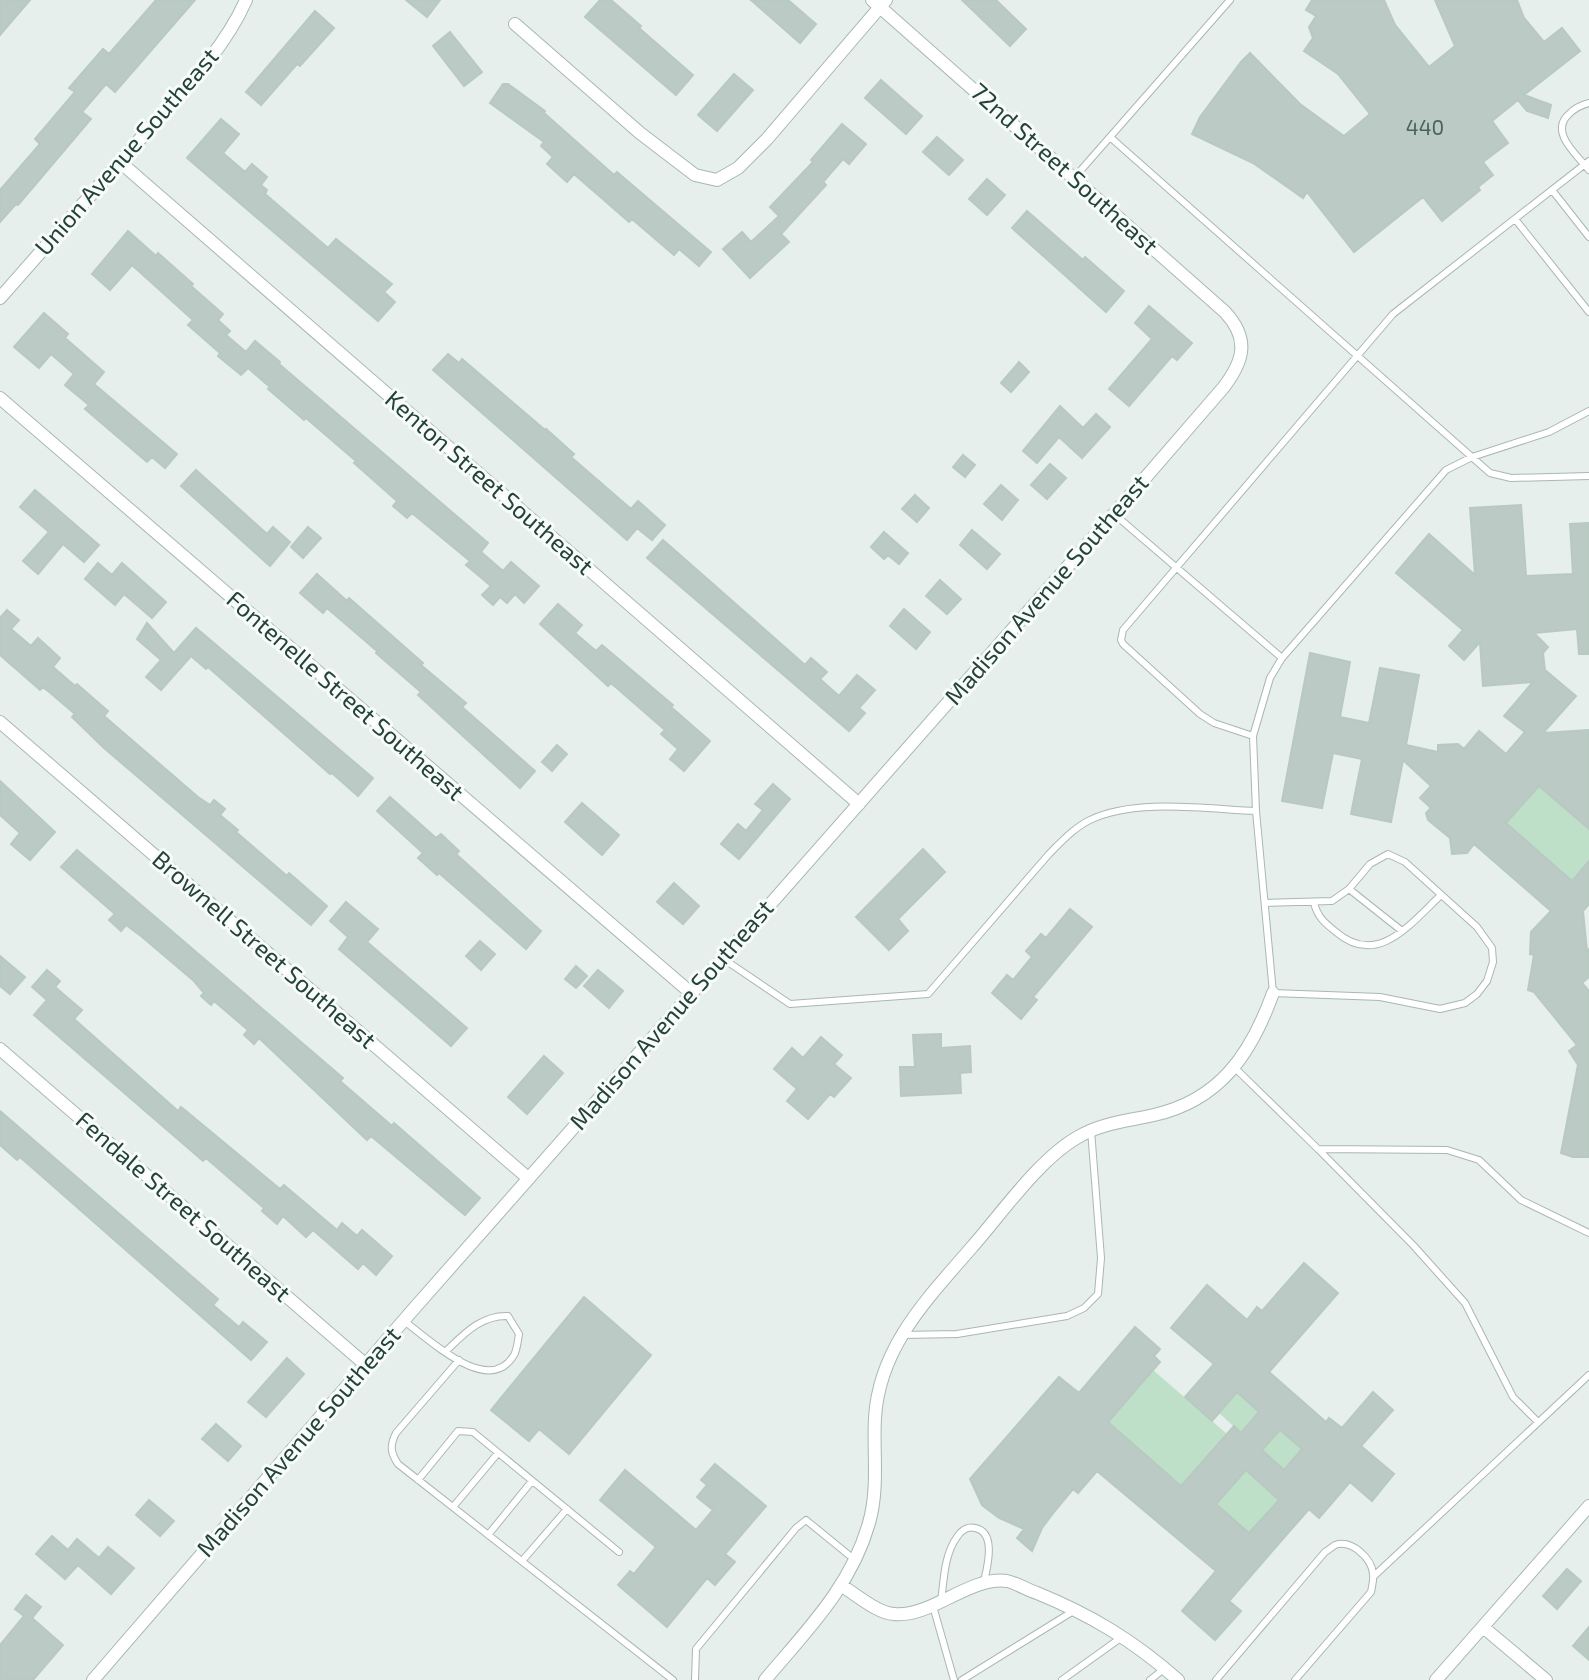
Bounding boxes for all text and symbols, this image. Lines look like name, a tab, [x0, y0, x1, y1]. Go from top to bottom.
street label: Union Avenue Southeast	[28, 41, 224, 261]
street label: 72nd Street Southeast	[965, 76, 1165, 260]
house number: 440	[1406, 114, 1444, 139]
street label: Kenton Street Southeast	[380, 384, 600, 580]
street label: Madison Avenue Southeast	[938, 468, 1154, 710]
street label: Fontenelle Street Southeast	[221, 584, 471, 806]
street label: Brownell Street Southeast	[147, 844, 383, 1054]
street label: Madison Avenue Southeast	[563, 893, 779, 1135]
street label: Fendale Street Southeast	[71, 1105, 297, 1307]
street label: Madison Avenue Southeast	[190, 1320, 406, 1562]

